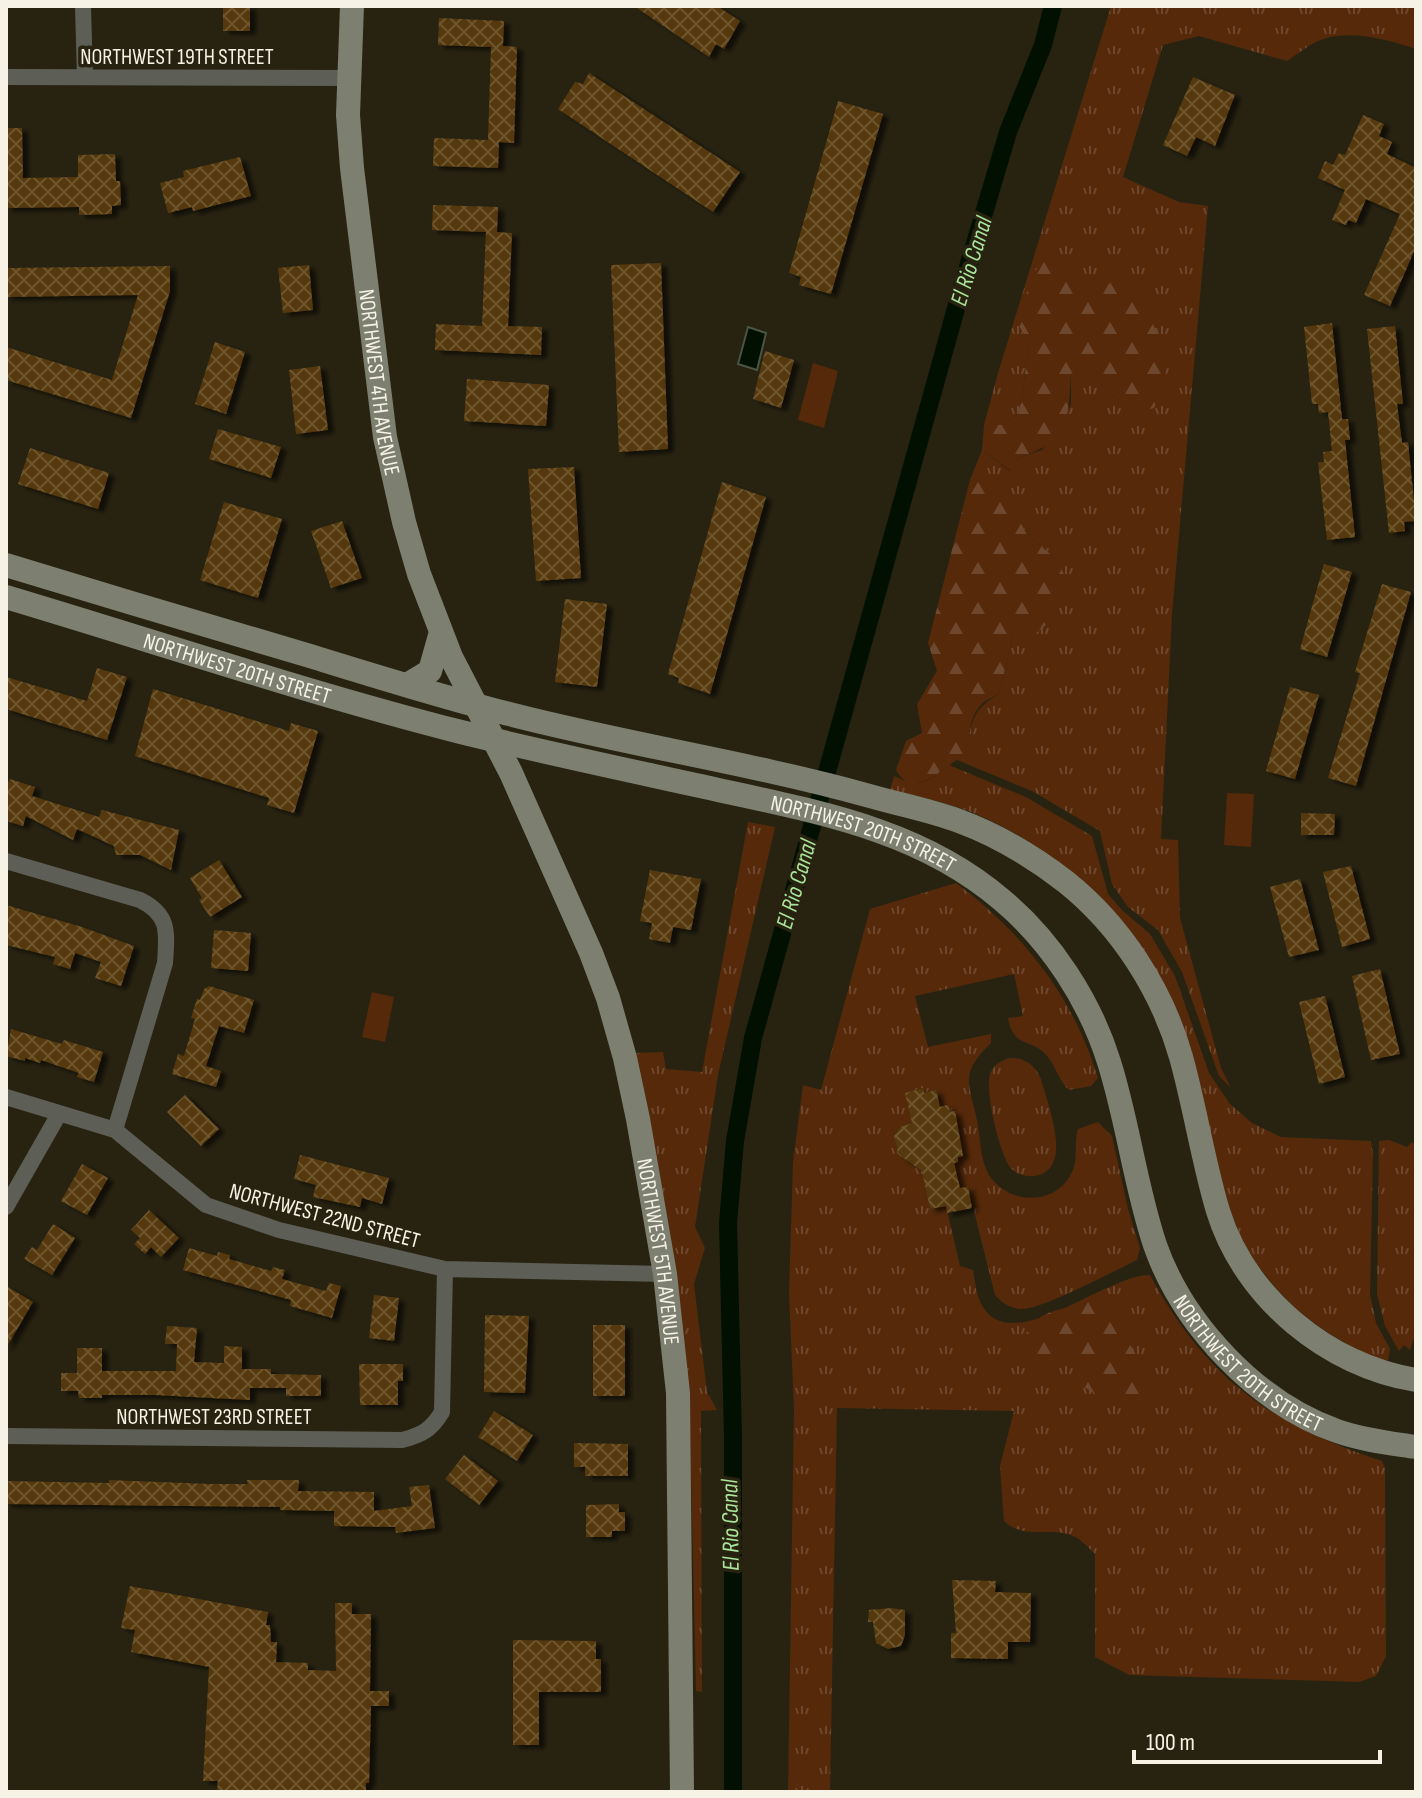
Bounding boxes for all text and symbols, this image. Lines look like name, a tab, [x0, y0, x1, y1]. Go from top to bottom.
street label: NORTHWEST 19TH STREET	[80, 44, 274, 71]
water label: El Rio Canal	[944, 212, 999, 309]
street label: NORTHWEST 4TH AVENUE	[352, 287, 405, 478]
street label: NORTHWEST 20TH STREET	[140, 628, 334, 711]
street label: NORTHWEST 20TH STREET	[768, 790, 960, 879]
water label: El Rio Canal	[770, 835, 823, 932]
street label: NORTHWEST 5TH AVENUE	[630, 1156, 685, 1346]
street label: NORTHWEST 22ND STREET	[226, 1178, 423, 1255]
street label: NORTHWEST 20TH STREET	[1167, 1290, 1327, 1439]
street label: NORTHWEST 23RD STREET	[116, 1404, 312, 1431]
water label: El Rio Canal	[715, 1478, 746, 1571]
scale bar	[1134, 1714, 1380, 1764]
text: 100 m	[1146, 1728, 1195, 1757]

